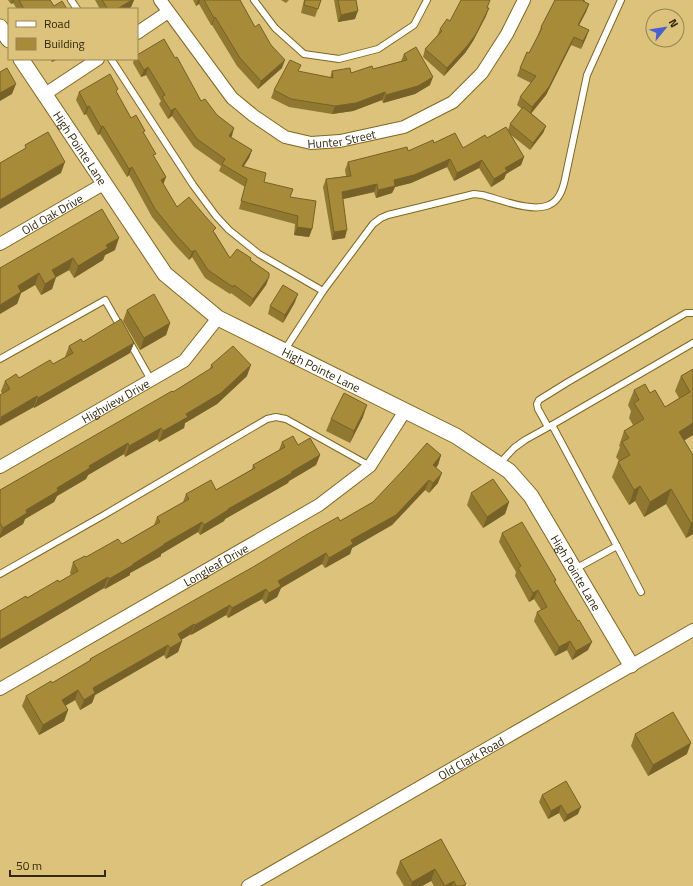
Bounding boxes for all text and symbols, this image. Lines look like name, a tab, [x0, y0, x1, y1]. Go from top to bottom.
legend	[8, 8, 138, 60]
north arrow	[645, 8, 685, 48]
text: Road	[44, 14, 70, 33]
text: N	[665, 16, 682, 30]
text: Building	[44, 34, 85, 53]
street label: High Pointe Lane	[49, 107, 112, 189]
street label: Hunter Street	[307, 124, 378, 153]
street label: Old Oak Drive	[18, 188, 86, 239]
street label: High Pointe Lane	[279, 342, 364, 397]
street label: Highview Drive	[78, 373, 153, 428]
street label: High Pointe Lane	[546, 531, 606, 614]
street label: Longleaf Drive	[180, 538, 252, 591]
street label: Old Clark Road	[434, 731, 507, 784]
scale bar	[10, 852, 105, 878]
text: 50 m	[16, 856, 42, 875]

